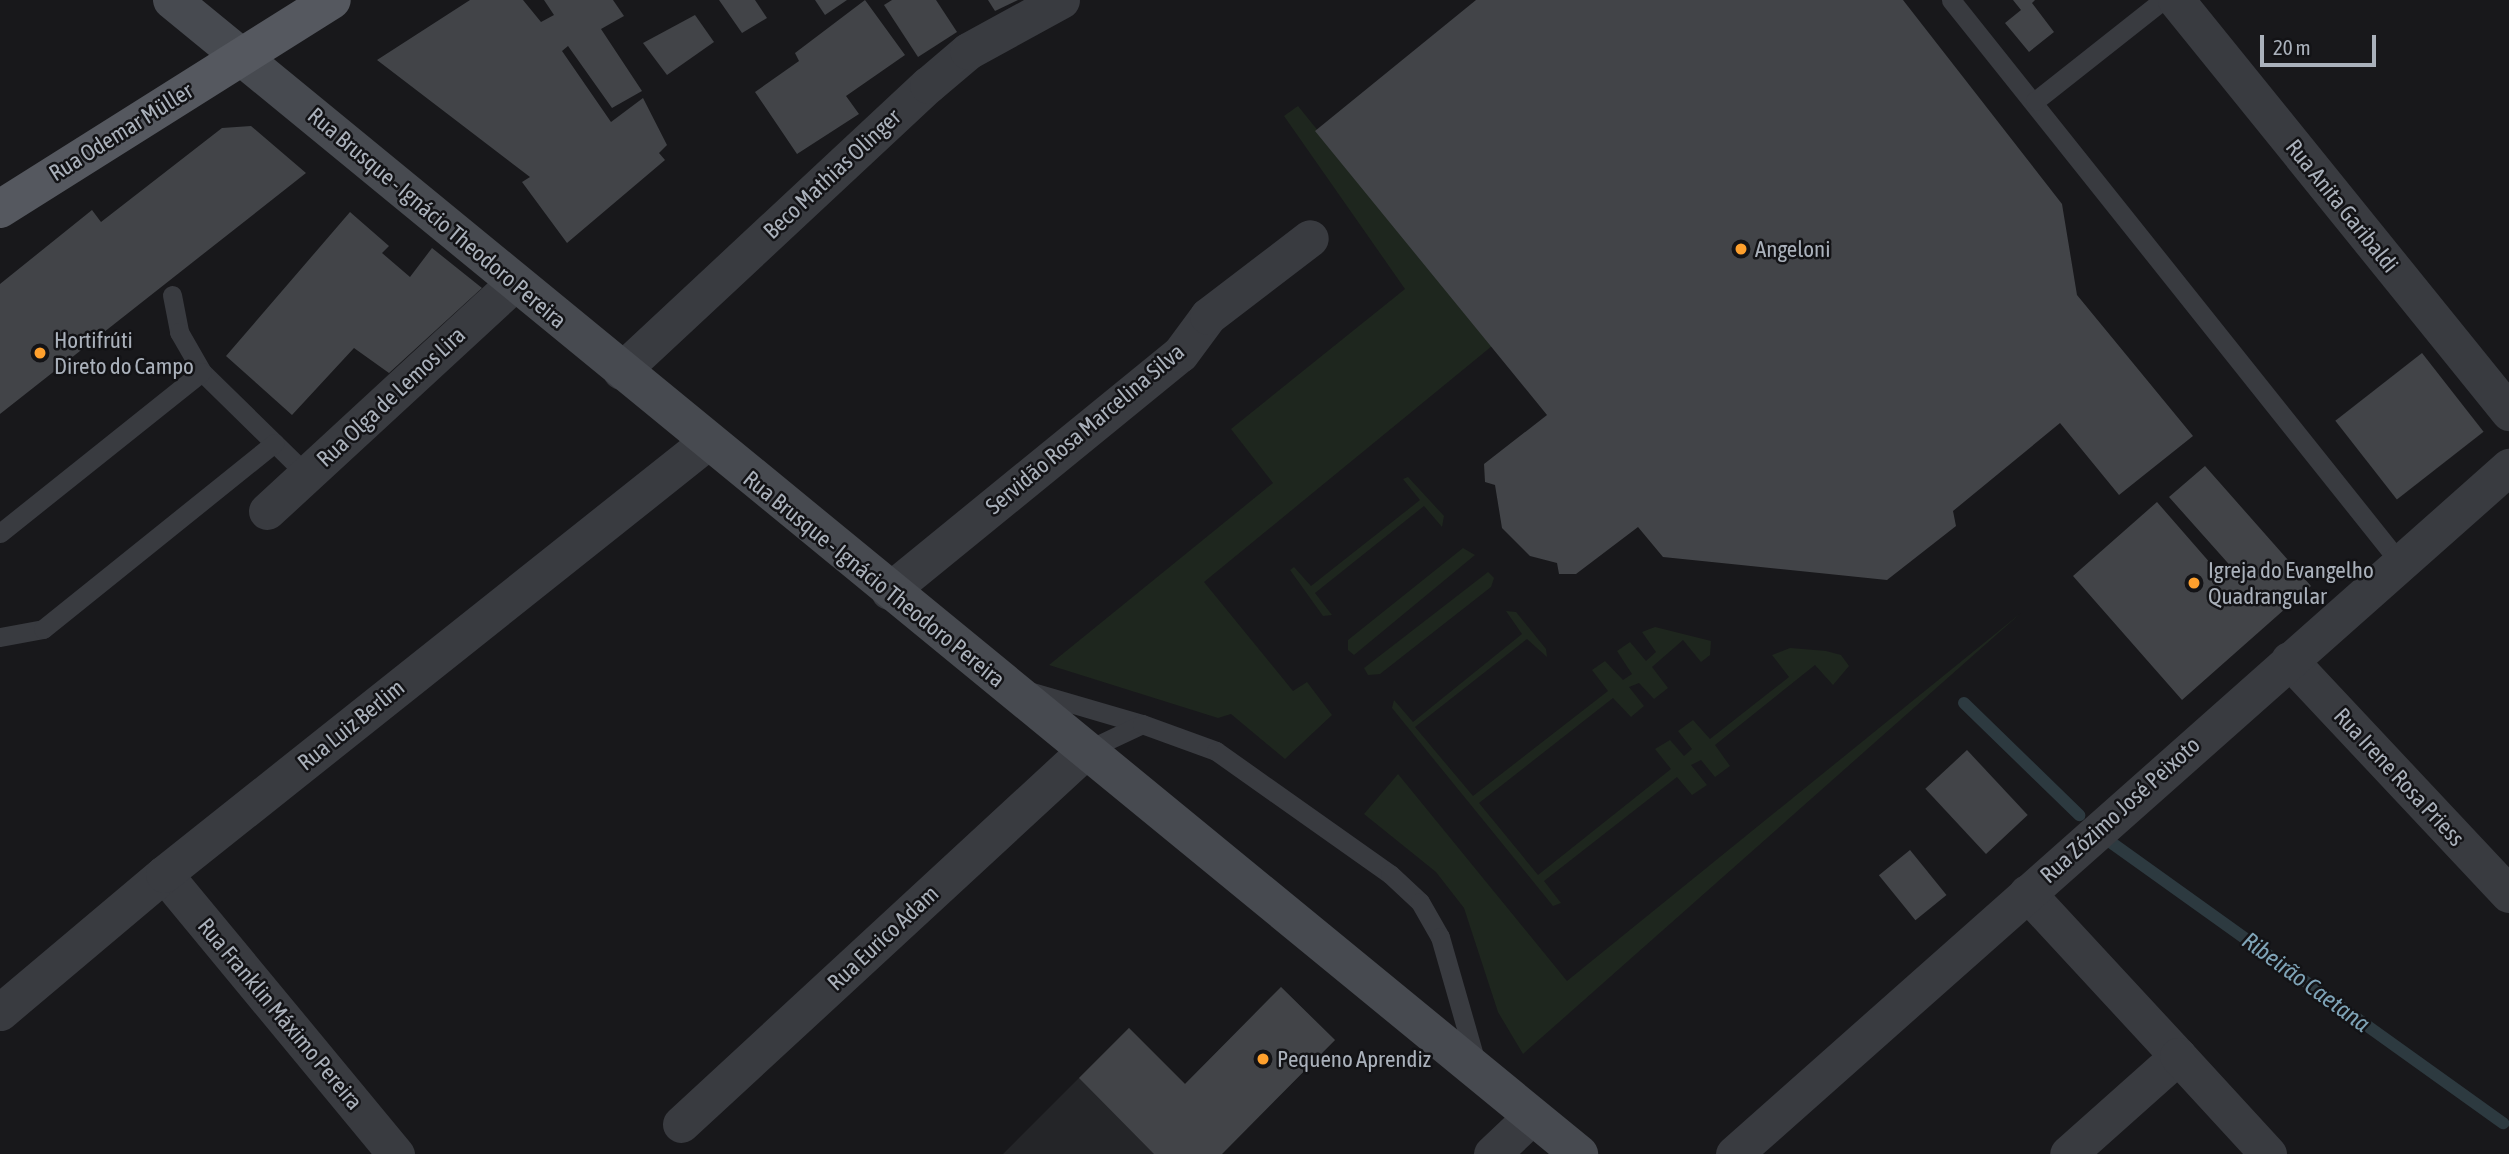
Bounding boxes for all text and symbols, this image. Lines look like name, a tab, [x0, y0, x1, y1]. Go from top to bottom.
scale bar	[2264, 21, 2380, 65]
text: 20 m	[2273, 35, 2311, 59]
street label: Rua Odemar Müller	[44, 77, 198, 187]
street label: Rua Brusque - Ignácio Theodoro Pereira	[302, 102, 572, 334]
street label: Beco Mathias Olinger	[758, 103, 906, 245]
street label: Rua Anita Garibaldi	[2280, 134, 2404, 278]
place label: Angeloni	[1755, 235, 1830, 263]
marker: Angeloni	[1733, 241, 1749, 257]
street label: Rua Olga de Lemos Lira	[311, 321, 471, 473]
place label: Hortifrúti Direto do Campo	[54, 326, 194, 380]
street label: Servidão Rosa Marcelina Silva	[980, 338, 1190, 520]
marker: Hortifrúti Direto do Campo	[32, 345, 48, 361]
street label: Rua Brusque - Ignácio Theodoro Pereira	[738, 465, 1010, 693]
place label: Igreja do Evangelho Quadrangular	[2208, 556, 2374, 610]
marker: Igreja do Evangelho Quadrangular	[2186, 575, 2202, 591]
street label: Rua Luiz Berlim	[292, 674, 410, 776]
street label: Rua Irene Rosa Priess	[2328, 702, 2470, 852]
street label: Rua Zózimo José Peixoto	[2035, 731, 2205, 889]
street label: Rua Eurico Adam	[822, 880, 944, 996]
street label: Rua Franklin Máximo Pereira	[192, 913, 368, 1115]
water label: Ribeirão Caetana	[2237, 926, 2375, 1038]
place label: Pequeno Aprendiz	[1277, 1045, 1431, 1073]
marker: Pequeno Aprendiz	[1255, 1051, 1271, 1067]

